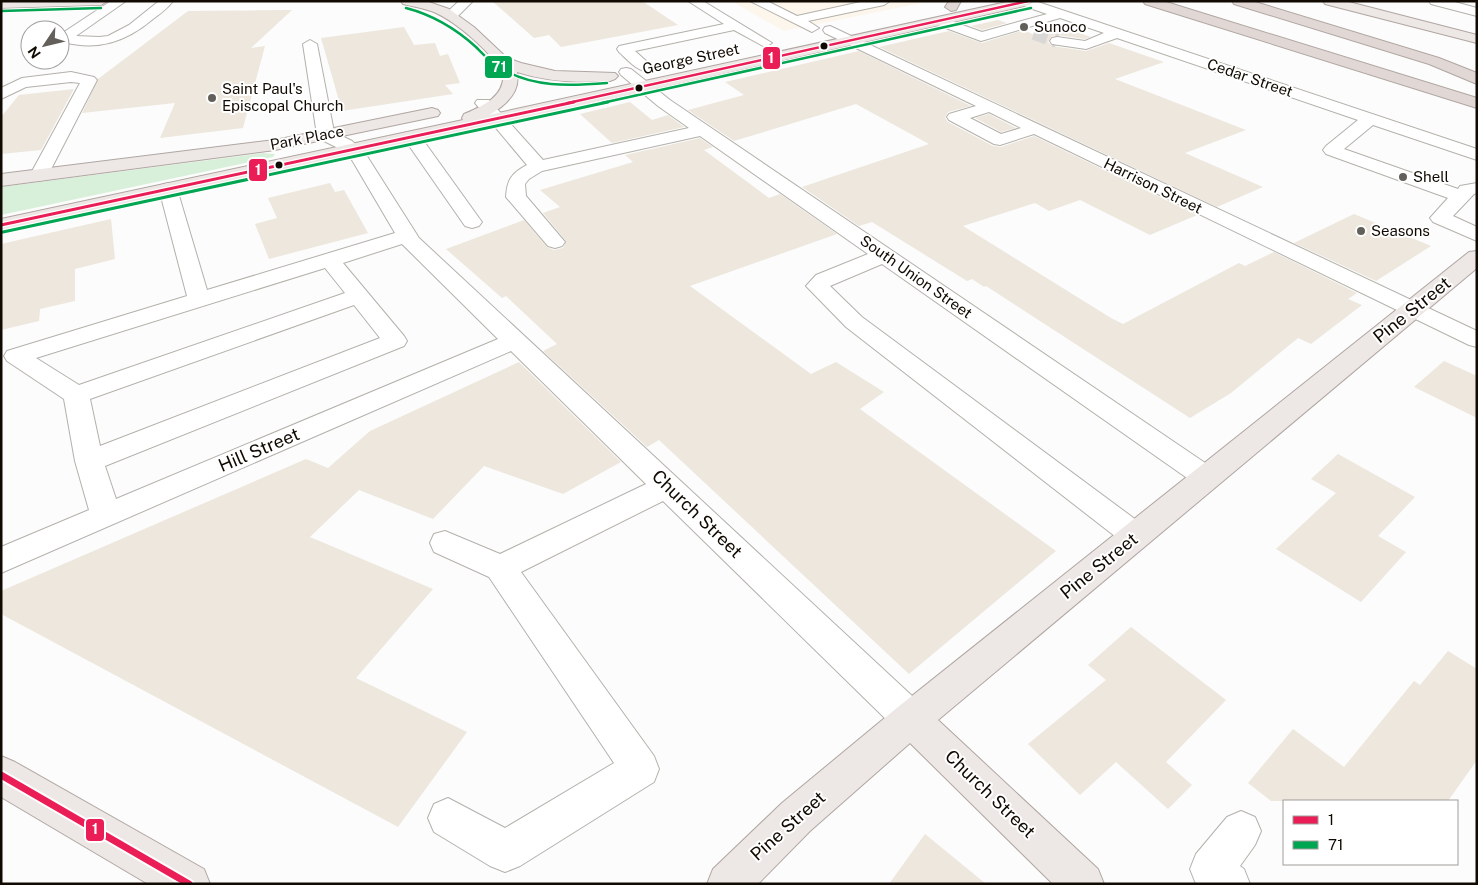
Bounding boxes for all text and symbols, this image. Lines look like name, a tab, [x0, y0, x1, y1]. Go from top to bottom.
place label: Sunoco	[1034, 18, 1087, 35]
north arrow	[20, 20, 70, 70]
marker: Sunoco	[1018, 21, 1030, 33]
street label: George Street	[641, 40, 741, 77]
unlabelled marker	[819, 41, 829, 51]
text: N	[25, 43, 44, 62]
line badge: 1	[762, 46, 781, 70]
text: 1	[768, 50, 774, 66]
line badge: 71	[484, 55, 513, 79]
street label: Cedar Street	[1205, 55, 1295, 100]
text: 71	[492, 59, 506, 75]
place label: Saint Paul's Episcopal Church	[222, 80, 343, 114]
unlabelled marker	[634, 83, 644, 93]
marker: Saint Paul's Episcopal Church	[206, 92, 218, 104]
street label: Park Place	[269, 122, 345, 153]
street label: Harrison Street	[1101, 154, 1205, 217]
line badge: 1	[248, 158, 268, 182]
unlabelled marker	[274, 160, 284, 170]
text: 1	[255, 162, 261, 178]
place label: Shell	[1413, 168, 1449, 185]
marker: Shell	[1397, 171, 1409, 183]
place label: Seasons	[1371, 222, 1430, 239]
marker: Seasons	[1355, 225, 1367, 237]
street label: South Union Street	[857, 232, 976, 322]
street label: Pine Street	[1369, 272, 1455, 347]
street label: Hill Street	[215, 423, 302, 476]
street label: Church Street	[648, 465, 747, 562]
street label: Pine Street	[1056, 528, 1142, 603]
street label: Church Street	[941, 745, 1040, 842]
street label: Pine Street	[746, 787, 829, 865]
legend	[1283, 800, 1458, 865]
text: 1	[1328, 811, 1334, 828]
line badge: 1	[85, 818, 105, 842]
text: 1	[92, 821, 98, 837]
text: 71	[1328, 836, 1343, 853]

